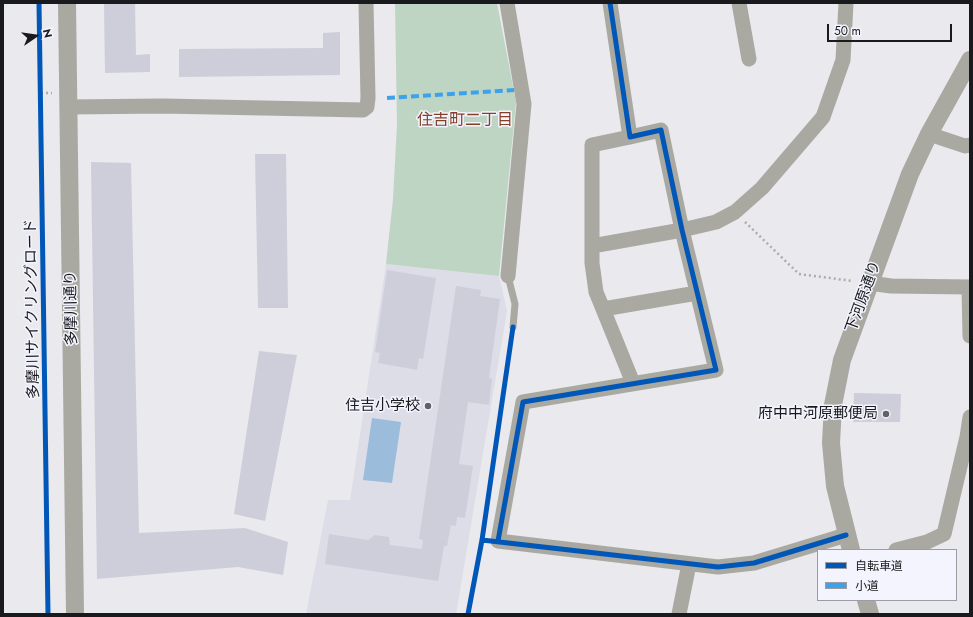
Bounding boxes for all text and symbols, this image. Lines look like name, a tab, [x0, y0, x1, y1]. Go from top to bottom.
north arrow	[16, 16, 56, 56]
scale bar	[829, 16, 954, 42]
text: 50 m	[834, 22, 861, 40]
text: N	[39, 27, 56, 39]
district label: 住吉町二丁目	[417, 111, 513, 131]
street label: 多摩川サイクリングロード	[22, 219, 44, 399]
street label: 下河原通り	[843, 259, 885, 335]
street label: 多摩川通り	[62, 270, 82, 346]
place label: 住吉小学校	[345, 397, 420, 415]
marker: 住吉小学校	[423, 401, 433, 411]
place label: 府中中河原郵便局	[758, 405, 878, 423]
marker: 府中中河原郵便局	[881, 409, 891, 419]
legend	[817, 549, 957, 601]
text: 自転車道	[855, 557, 903, 575]
text: 小道	[855, 577, 879, 595]

